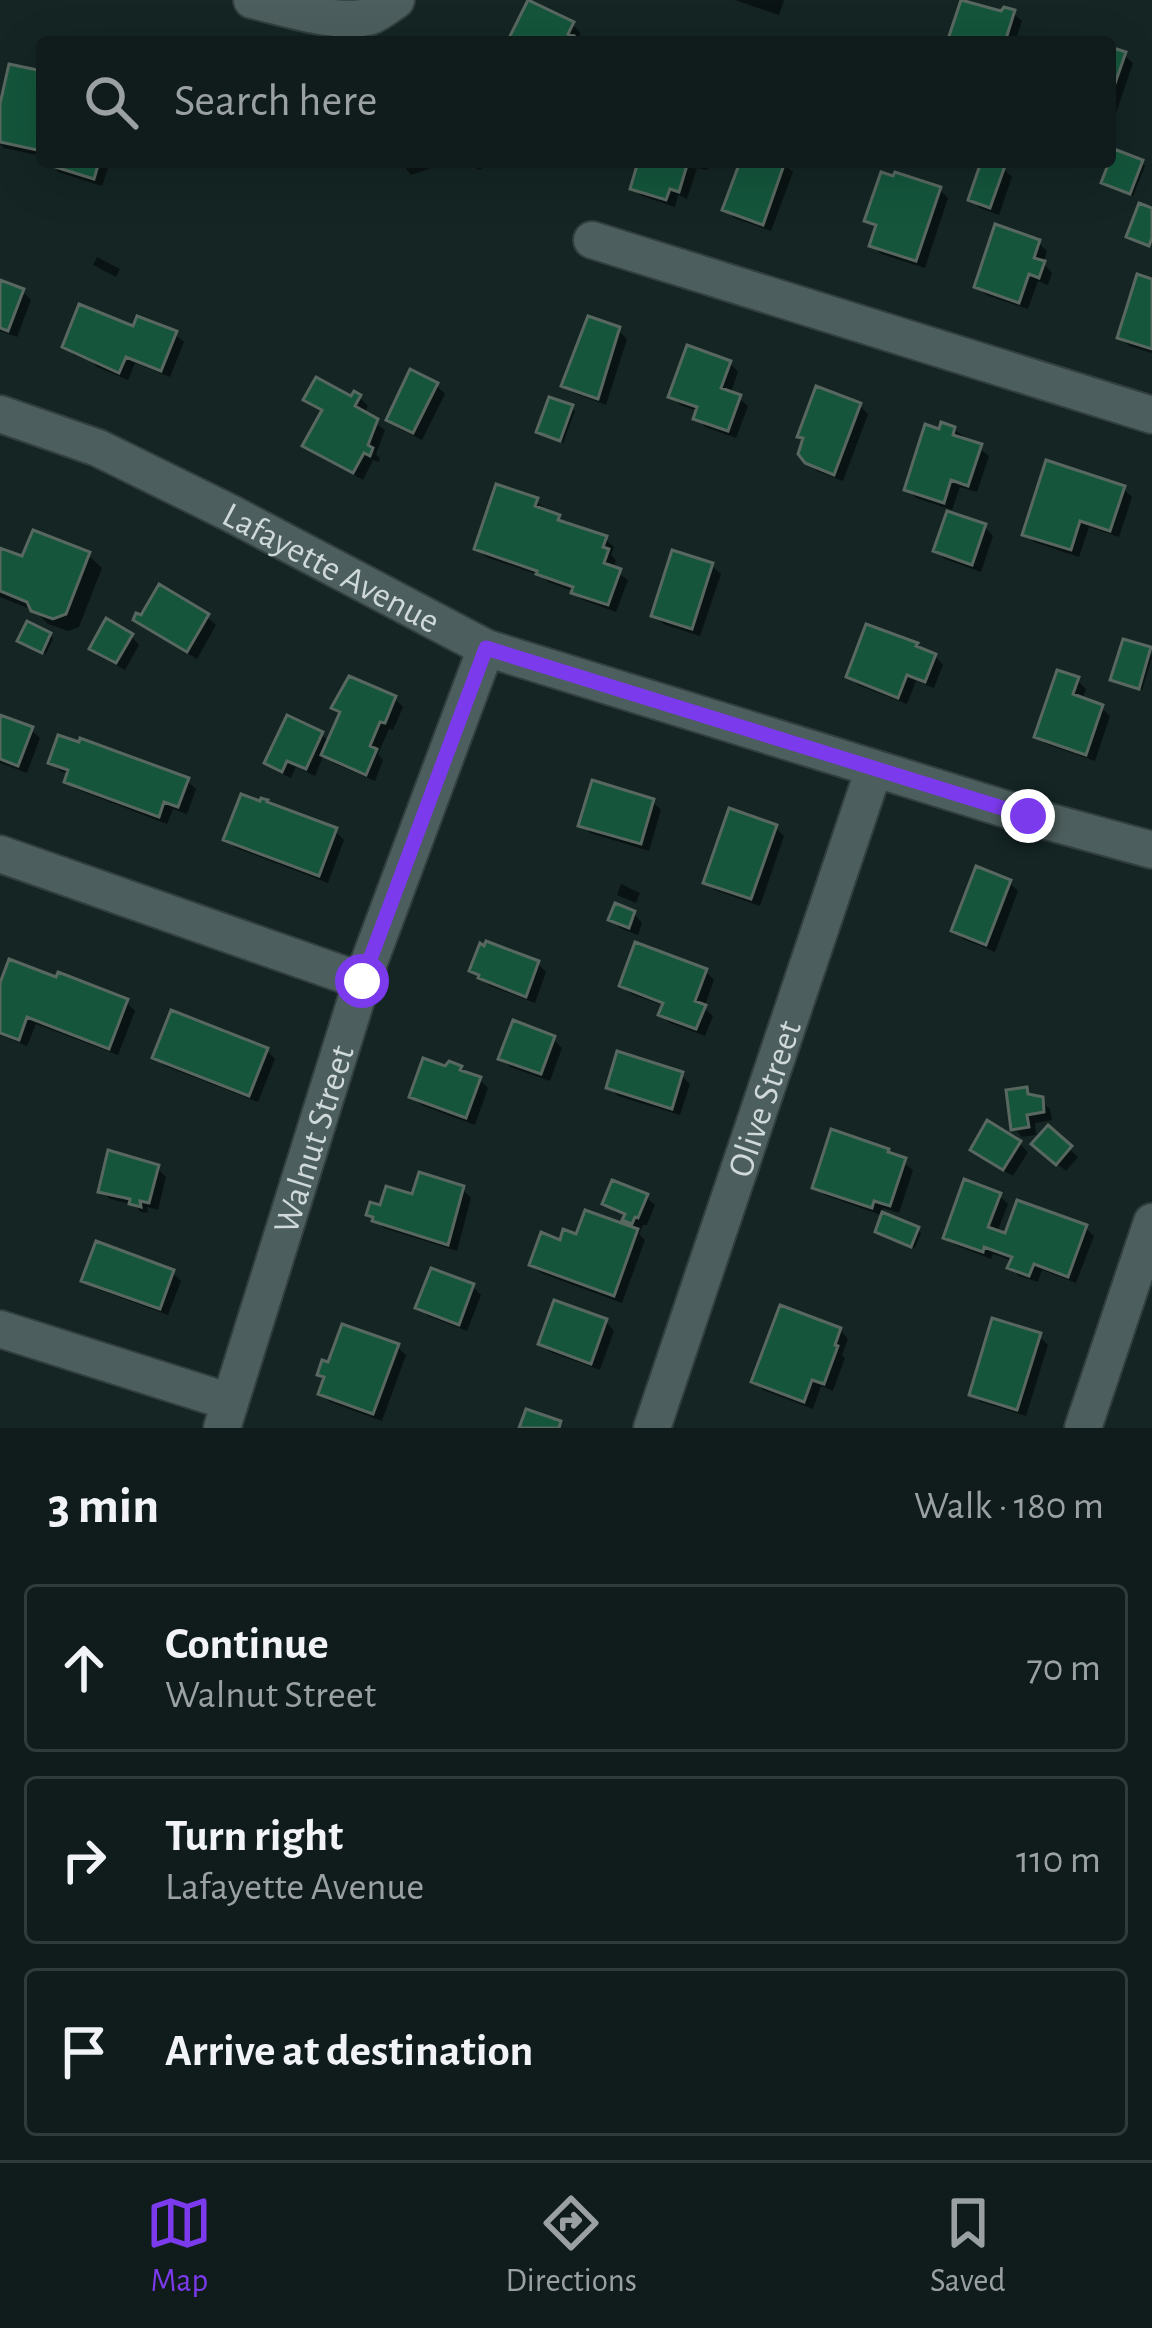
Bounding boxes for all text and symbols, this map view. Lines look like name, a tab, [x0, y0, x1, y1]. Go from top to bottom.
search box	[36, 36, 1116, 168]
icon: search	[78, 69, 144, 135]
text: Search here	[174, 79, 377, 124]
street label: Lafayette Avenue	[217, 497, 445, 640]
route end	[1001, 789, 1055, 843]
route start	[335, 954, 389, 1008]
street label: Olive Street	[722, 1016, 808, 1182]
street label: Walnut Street	[268, 1041, 361, 1238]
text: 3 min	[48, 1481, 159, 1532]
text: Walk · 180 m	[914, 1487, 1104, 1526]
text: Continue	[165, 1622, 329, 1667]
icon: ahead	[51, 1635, 117, 1701]
text: 70 m	[1027, 1649, 1101, 1688]
text: Walnut Street	[165, 1676, 376, 1715]
text: Turn right	[165, 1814, 343, 1859]
icon: right	[51, 1827, 117, 1893]
text: 110 m	[1016, 1841, 1101, 1880]
text: Lafayette Avenue	[165, 1868, 424, 1907]
icon: arrive	[51, 2019, 117, 2085]
text: Arrive at destination	[165, 2029, 533, 2074]
tab: Map	[146, 2190, 212, 2302]
tab: Directions	[505, 2190, 637, 2302]
tab: Saved	[930, 2190, 1005, 2302]

